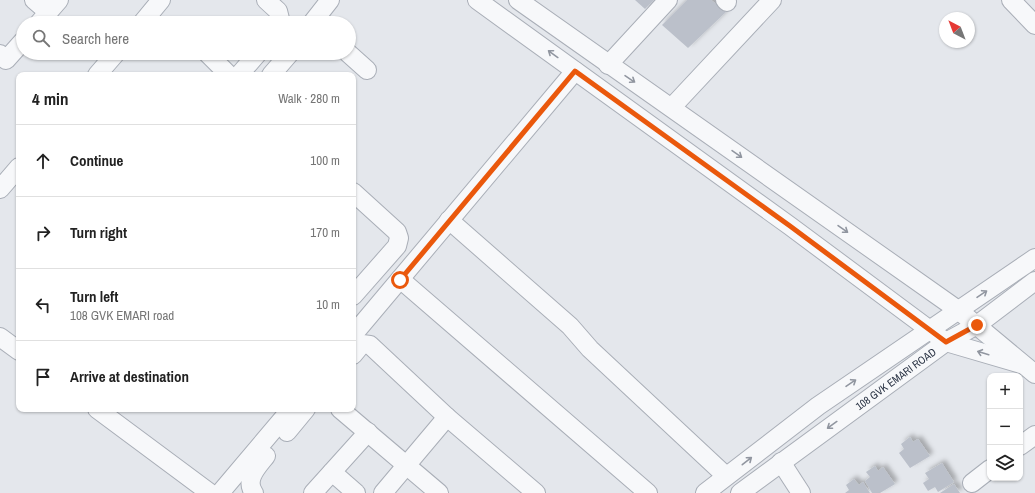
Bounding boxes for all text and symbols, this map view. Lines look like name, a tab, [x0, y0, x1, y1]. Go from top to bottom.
north arrow	[939, 12, 975, 48]
search box	[16, 16, 356, 60]
icon: search	[30, 27, 52, 49]
text: Search here	[62, 28, 129, 49]
one-way arrow	[547, 50, 558, 59]
one-way arrow	[624, 75, 635, 83]
text: 4 min	[32, 87, 68, 110]
text: Walk · 280 m	[278, 90, 340, 107]
one-way arrow	[731, 149, 742, 158]
icon: ahead	[32, 150, 54, 172]
text: Continue	[70, 150, 123, 171]
text: 100 m	[310, 152, 340, 169]
icon: right	[32, 222, 54, 244]
text: Turn right	[70, 222, 127, 243]
text: 170 m	[310, 224, 340, 241]
one-way arrow	[837, 225, 848, 233]
route start	[391, 271, 409, 289]
text: Turn left	[70, 286, 118, 307]
one-way arrow	[976, 290, 987, 298]
icon: left	[32, 294, 54, 316]
text: 10 m	[316, 296, 340, 313]
text: 108 GVK EMARI road	[70, 307, 174, 324]
route end	[968, 316, 986, 334]
street label: 108 GVK EMARI ROAD	[853, 345, 939, 413]
one-way arrow	[977, 349, 990, 356]
icon: arrive	[32, 366, 54, 388]
text: Arrive at destination	[70, 366, 189, 387]
map controls	[987, 373, 1023, 481]
button: +	[987, 373, 1023, 409]
one-way arrow	[845, 379, 856, 387]
button: −	[987, 409, 1023, 445]
one-way arrow	[827, 421, 838, 429]
button: layers	[987, 445, 1023, 481]
one-way arrow	[741, 456, 752, 465]

